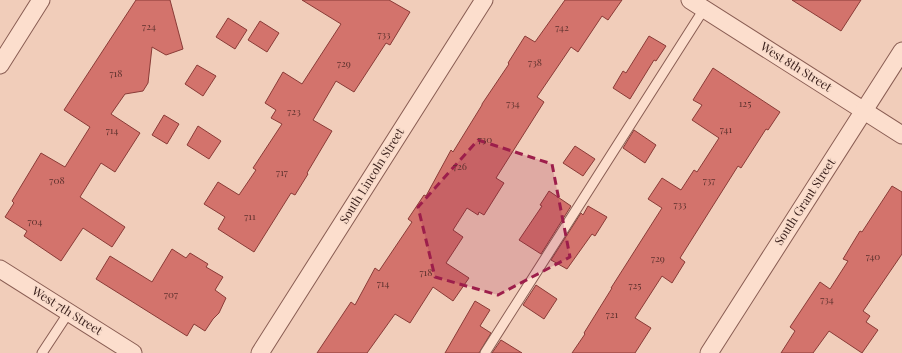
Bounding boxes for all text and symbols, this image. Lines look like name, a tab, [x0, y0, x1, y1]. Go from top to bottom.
house number: 724	[142, 19, 156, 33]
house number: 742	[555, 20, 569, 34]
house number: 733	[377, 27, 391, 41]
street label: West 8th Street	[757, 37, 836, 95]
house number: 738	[528, 55, 542, 69]
house number: 729	[337, 56, 351, 70]
house number: 718	[110, 66, 122, 80]
house number: 734	[506, 96, 520, 110]
house number: 125	[739, 96, 751, 110]
house number: 723	[287, 104, 301, 118]
house number: 741	[720, 122, 732, 136]
house number: 714	[106, 123, 118, 137]
street label: South Lincoln Street	[335, 124, 408, 226]
house number: 730	[478, 132, 492, 146]
street label: South Grant Street	[770, 154, 839, 248]
house number: 726	[453, 159, 467, 173]
house number: 717	[276, 165, 288, 179]
house number: 708	[49, 173, 65, 187]
house number: 737	[703, 173, 715, 187]
house number: 733	[673, 197, 687, 211]
house number: 711	[244, 209, 256, 223]
house number: 704	[28, 214, 43, 228]
house number: 740	[866, 249, 880, 263]
house number: 729	[651, 251, 665, 265]
house number: 718	[420, 265, 432, 279]
house number: 714	[377, 276, 389, 290]
house number: 725	[629, 278, 642, 292]
street label: West 7th Street	[29, 282, 106, 338]
house number: 707	[164, 287, 178, 301]
house number: 734	[820, 292, 834, 306]
house number: 721	[606, 307, 619, 321]

